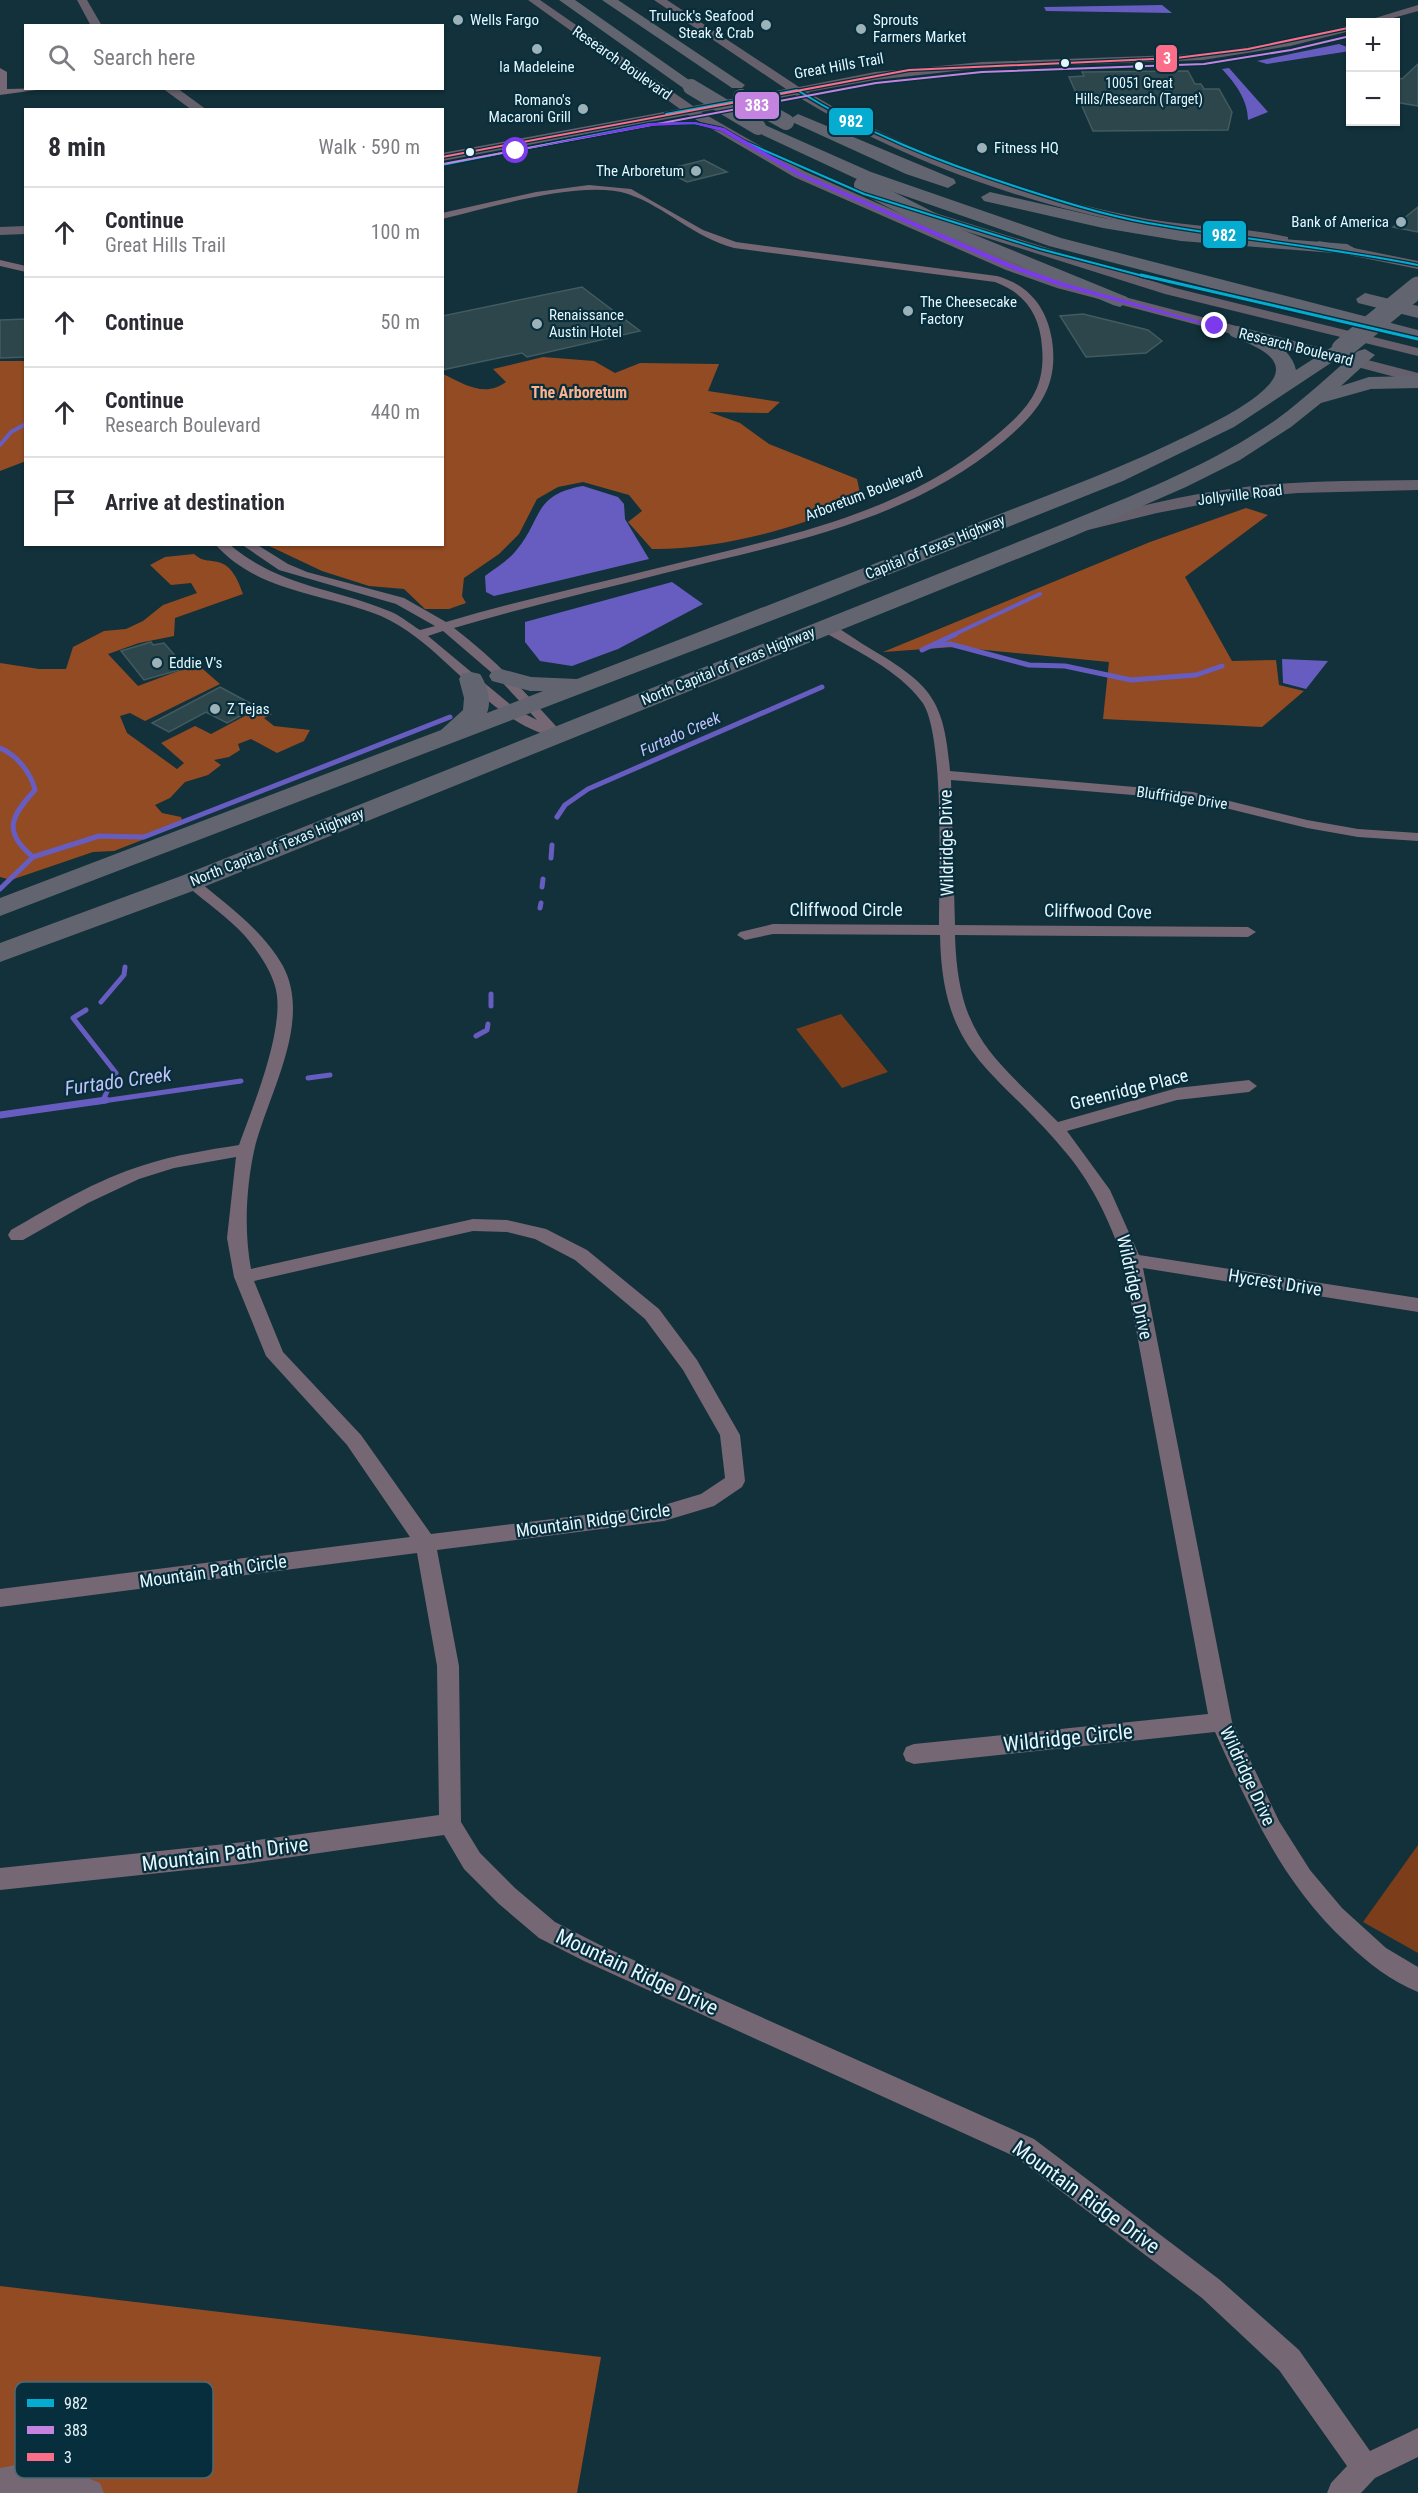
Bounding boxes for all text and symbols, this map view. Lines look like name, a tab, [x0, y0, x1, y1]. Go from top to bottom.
place label: Truluck's Seafood Steak & Crab	[649, 7, 754, 42]
place label: Wells Fargo	[470, 11, 539, 29]
place label: Sprouts Farmers Market	[873, 11, 966, 46]
marker: Wells Fargo	[451, 13, 465, 27]
marker: Truluck's Seafood Steak & Crab	[759, 18, 773, 32]
map controls	[1346, 18, 1400, 126]
button: +	[1346, 18, 1400, 72]
street label: Research Boulevard	[569, 22, 675, 104]
marker: Sprouts Farmers Market	[854, 22, 868, 36]
search box	[24, 24, 444, 90]
icon: search	[45, 41, 78, 74]
marker: la Madeleine	[530, 42, 544, 56]
line badge: 3	[1155, 44, 1178, 73]
text: Search here	[93, 45, 195, 70]
street label: Great Hills Trail	[793, 49, 885, 83]
text: 3	[1163, 49, 1171, 68]
unlabelled marker	[1059, 57, 1071, 69]
place label: la Madeleine	[499, 58, 575, 76]
marker: 10051 Great Hills/Research (Target)	[1133, 60, 1145, 72]
button: −	[1346, 72, 1400, 126]
place label: 10051 Great Hills/Research (Target)	[1075, 75, 1203, 108]
place label: Romano's Macaroni Grill	[489, 91, 571, 126]
line badge: 383	[734, 91, 780, 120]
text: 383	[745, 96, 769, 115]
marker: Romano's Macaroni Grill	[576, 102, 590, 116]
line badge: 982	[828, 107, 874, 136]
text: 982	[839, 112, 863, 131]
text: 8 min	[48, 132, 106, 162]
text: Walk · 590 m	[319, 135, 420, 159]
route start	[502, 137, 528, 163]
place label: Fitness HQ	[994, 139, 1059, 157]
marker: Fitness HQ	[975, 141, 989, 155]
unlabelled marker	[464, 146, 476, 158]
place label: The Arboretum	[596, 162, 684, 180]
marker: The Arboretum	[689, 164, 703, 178]
text: Continue	[105, 208, 184, 233]
place label: Bank of America	[1291, 213, 1389, 231]
marker: Bank of America	[1394, 215, 1408, 229]
icon: ahead	[48, 216, 81, 249]
text: 100 m	[371, 220, 420, 244]
line badge: 982	[1202, 220, 1247, 249]
text: 982	[1212, 226, 1236, 245]
text: Great Hills Trail	[105, 233, 226, 257]
place label: The Cheesecake Factory	[920, 293, 1017, 328]
marker: The Cheesecake Factory	[901, 304, 915, 318]
icon: ahead	[48, 306, 81, 339]
place label: Renaissance Austin Hotel	[549, 306, 624, 341]
text: Continue	[105, 310, 184, 335]
text: 50 m	[381, 310, 420, 334]
route end	[1201, 312, 1227, 338]
marker: Renaissance Austin Hotel	[530, 317, 544, 331]
street label: Research Boulevard	[1237, 324, 1355, 370]
district label: The Arboretum	[531, 383, 627, 402]
text: Continue	[105, 388, 184, 413]
icon: ahead	[48, 396, 81, 429]
text: 440 m	[371, 400, 420, 424]
text: Research Boulevard	[105, 413, 261, 437]
street label: Arboretum Boulevard	[803, 463, 925, 525]
street label: Jollyville Road	[1197, 481, 1283, 509]
icon: arrive	[48, 486, 81, 519]
text: Arrive at destination	[105, 490, 285, 515]
street label: Capital of Texas Highway	[863, 511, 1007, 583]
street label: North Capital of Texas Highway	[638, 623, 818, 709]
place label: Eddie V's	[169, 654, 223, 672]
marker: Eddie V's	[150, 656, 164, 670]
place label: Z Tejas	[227, 700, 270, 718]
marker: Z Tejas	[208, 702, 222, 716]
water label: Furtado Creek	[637, 707, 724, 760]
street label: Bluffridge Drive	[1135, 783, 1229, 813]
street label: Wildridge Drive	[935, 789, 957, 897]
street label: North Capital of Texas Highway	[187, 804, 367, 890]
street label: Cliffwood Circle	[789, 899, 903, 920]
street label: Cliffwood Cove	[1044, 900, 1152, 922]
water label: Furtado Creek	[63, 1061, 174, 1100]
street label: Greenridge Place	[1068, 1064, 1190, 1114]
street label: Wildridge Drive	[1113, 1233, 1157, 1341]
street label: Hycrest Drive	[1227, 1264, 1323, 1300]
street label: Mountain Ridge Circle	[515, 1499, 671, 1541]
street label: Mountain Path Circle	[138, 1550, 288, 1592]
street label: Wildridge Circle	[1002, 1719, 1134, 1757]
street label: Wildridge Drive	[1216, 1723, 1280, 1829]
street label: Mountain Path Drive	[140, 1832, 310, 1876]
street label: Mountain Ridge Drive	[552, 1924, 722, 2020]
street label: Mountain Ridge Drive	[1008, 2136, 1164, 2259]
legend	[15, 2382, 213, 2478]
text: 982	[64, 2394, 88, 2413]
text: 383	[64, 2421, 88, 2440]
text: 3	[64, 2448, 72, 2467]

